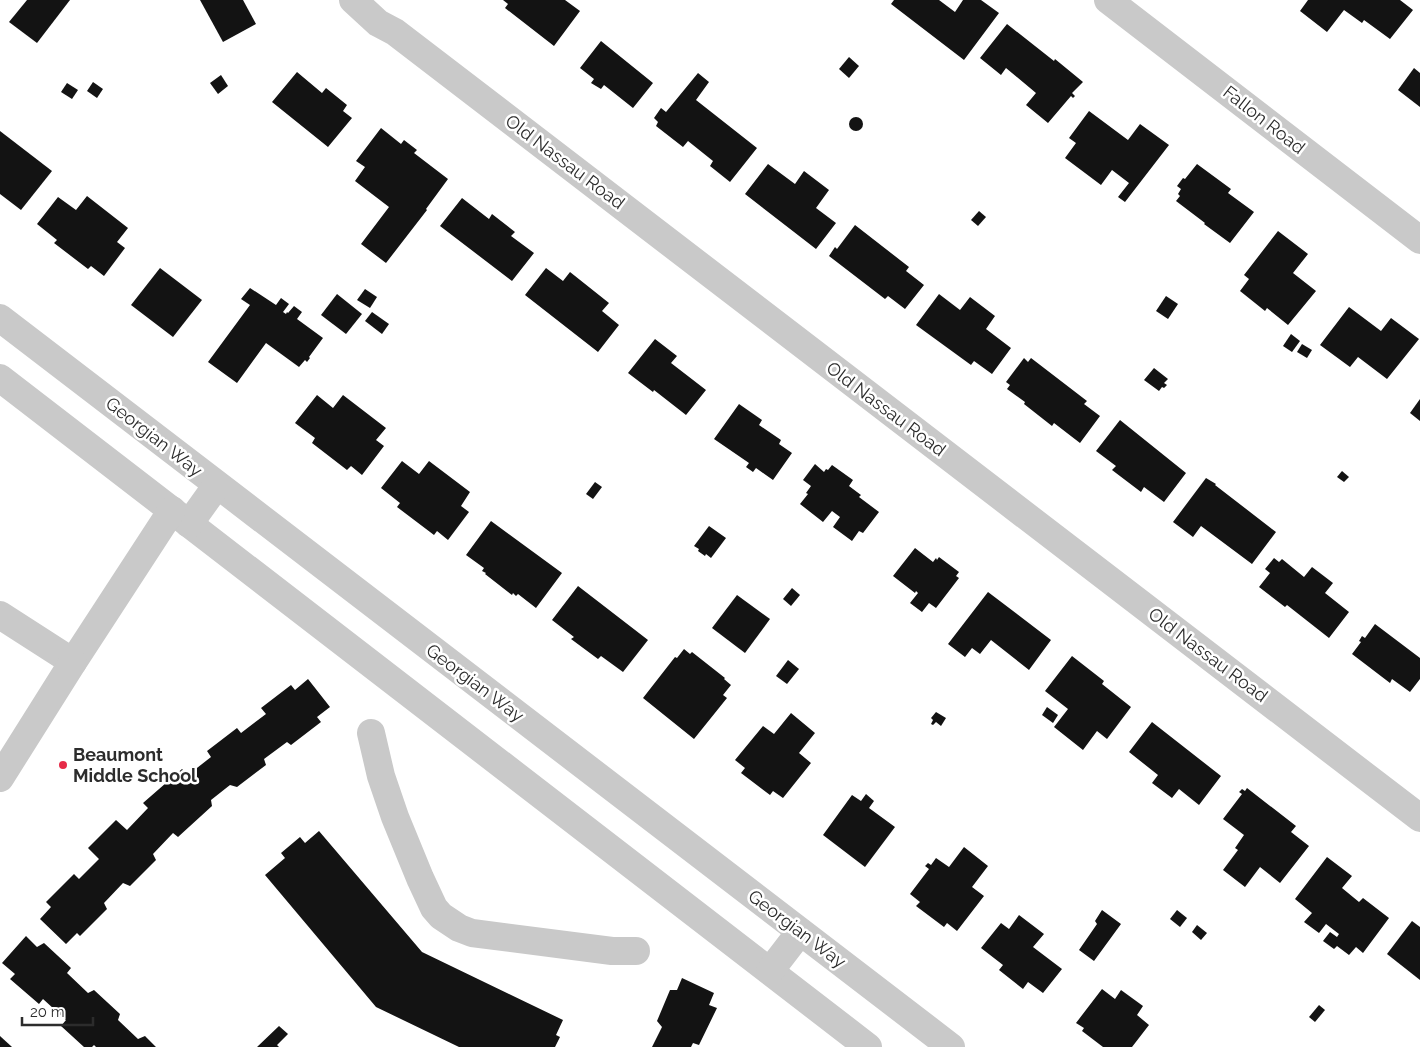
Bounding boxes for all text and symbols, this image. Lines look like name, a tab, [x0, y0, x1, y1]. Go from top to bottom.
street label: Fallon Road	[1219, 81, 1309, 158]
street label: Old Nassau Road	[502, 110, 629, 213]
street label: Old Nassau Road	[823, 357, 950, 460]
street label: Georgian Way	[102, 392, 207, 481]
street label: Old Nassau Road	[1145, 603, 1272, 706]
street label: Georgian Way	[422, 639, 528, 726]
place label: Beaumont Middle School	[73, 744, 197, 786]
marker: Beaumont Middle School	[57, 759, 69, 771]
street label: Georgian Way	[744, 885, 850, 972]
scale bar	[22, 994, 94, 1026]
text: 20 m	[30, 1003, 65, 1021]

